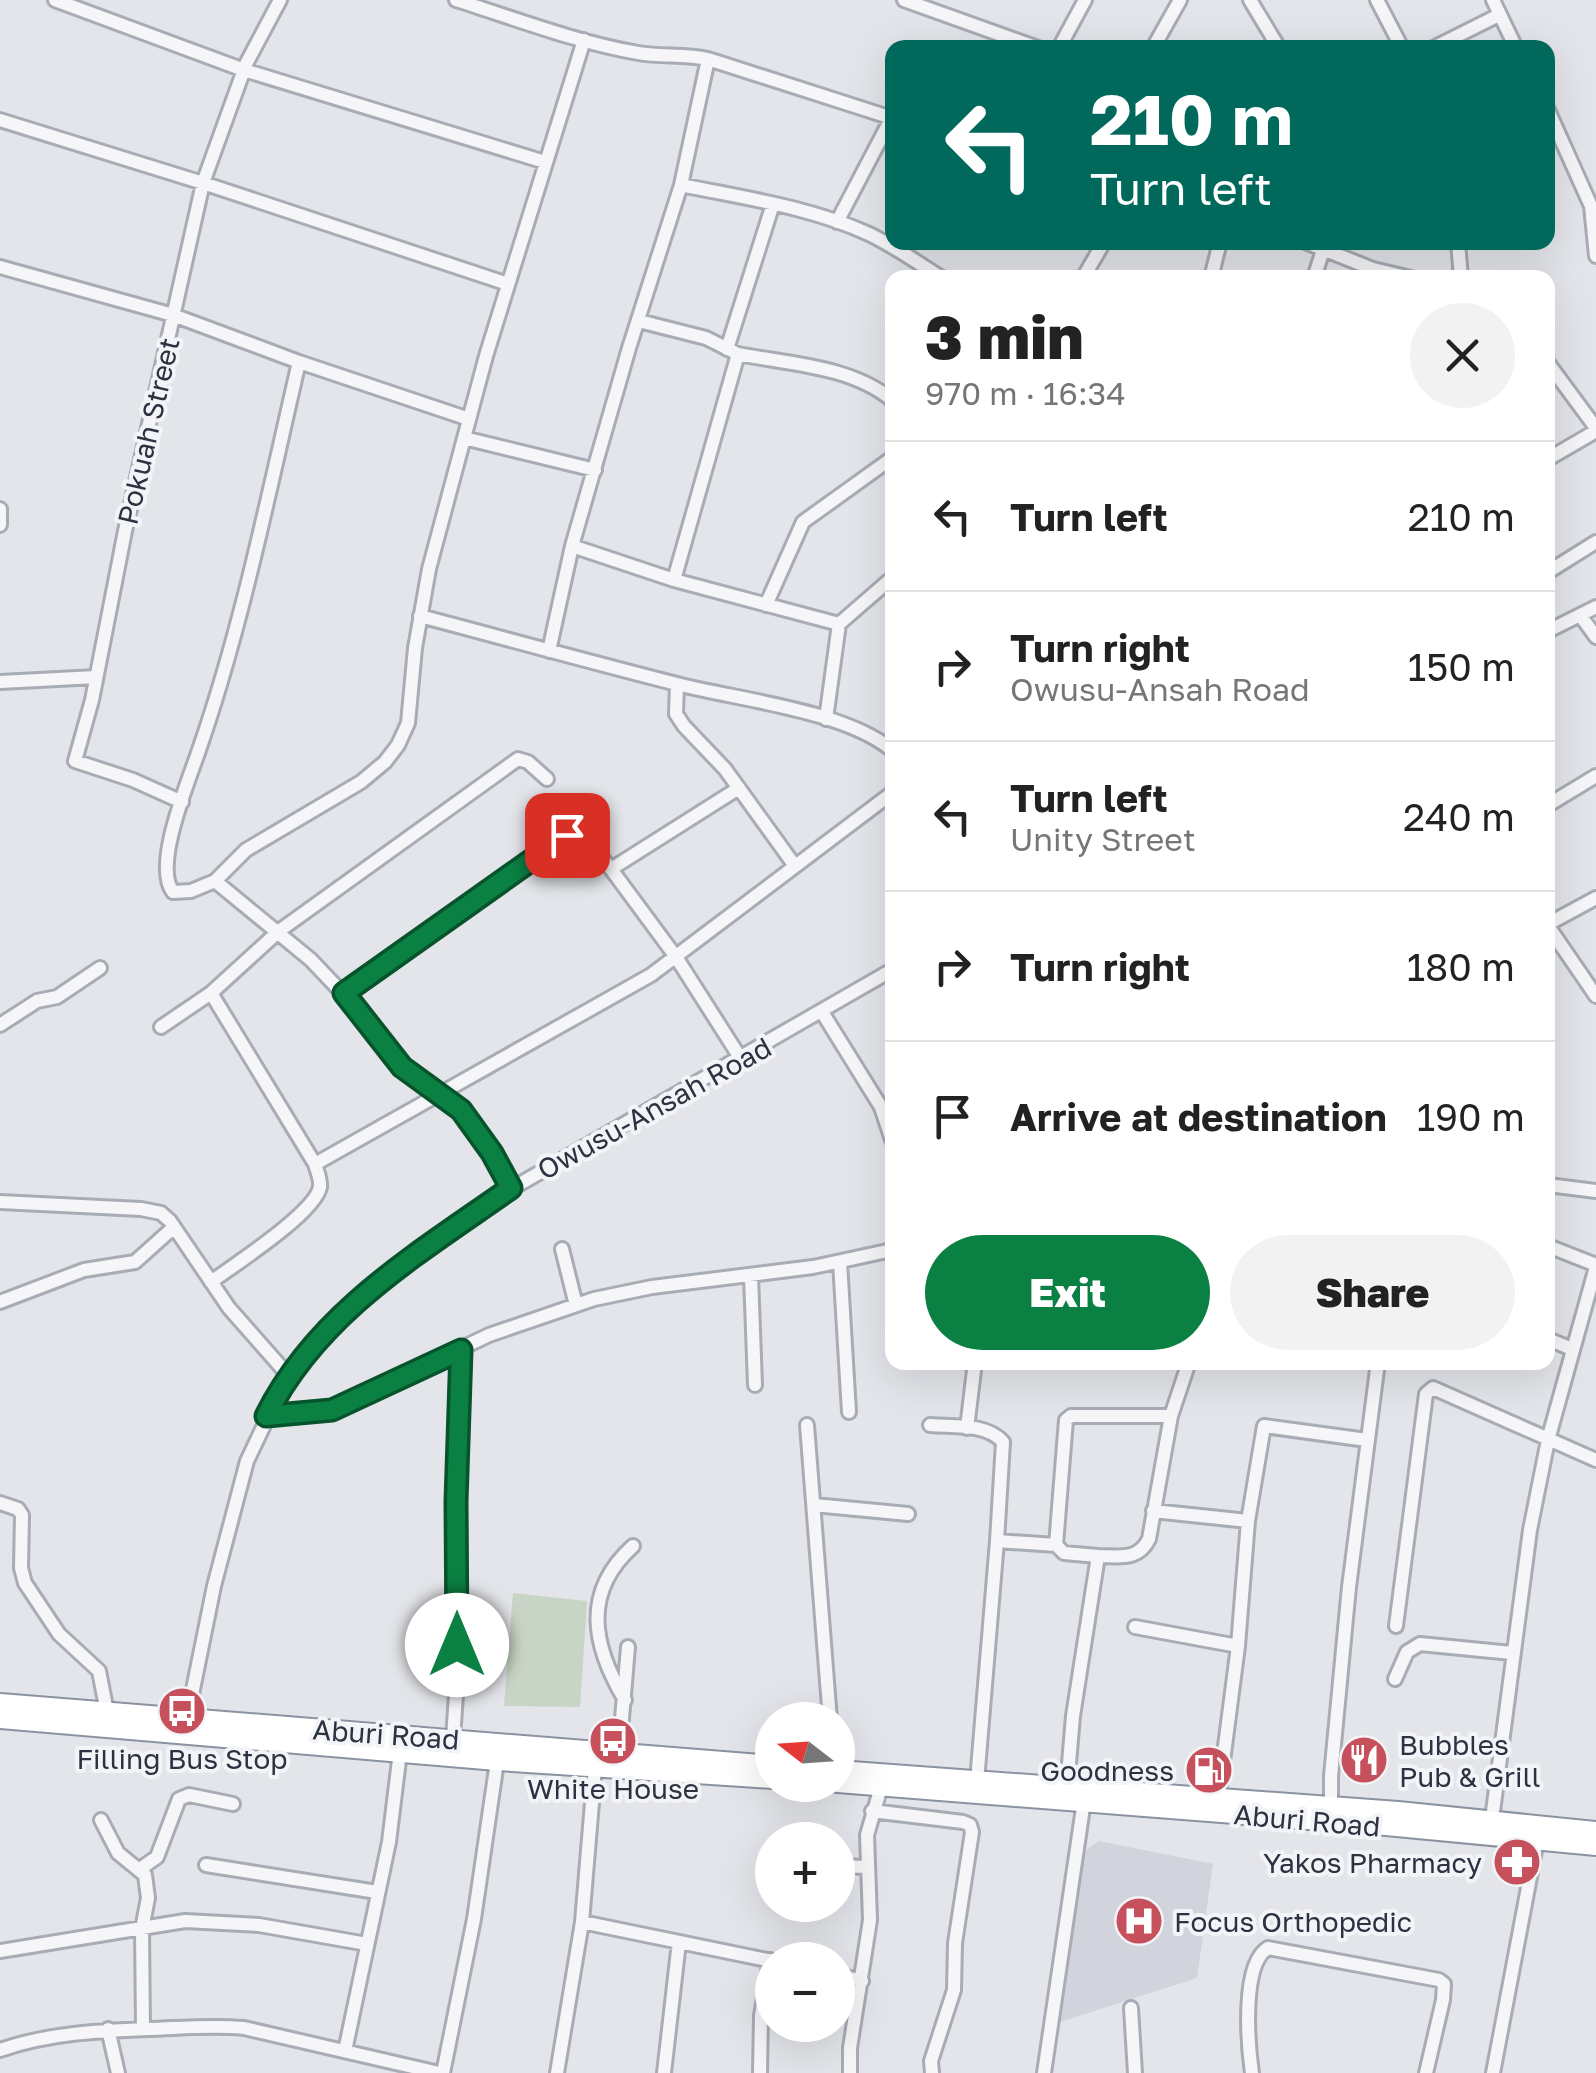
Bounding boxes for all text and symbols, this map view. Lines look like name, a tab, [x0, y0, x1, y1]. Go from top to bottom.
text: 210 m	[1090, 76, 1293, 160]
icon: left	[925, 80, 1055, 210]
text: Turn left	[1090, 161, 1272, 215]
text: 3 min	[925, 300, 1084, 372]
button: close	[1410, 303, 1515, 408]
street label: Pokuah Street	[110, 334, 186, 528]
text: 970 m · 16:34	[925, 374, 1126, 412]
icon: left	[925, 489, 980, 544]
text: Turn left	[1010, 494, 1168, 539]
text: 210 m	[1408, 494, 1515, 539]
text: Turn right	[1010, 625, 1190, 670]
icon: right	[925, 639, 980, 694]
text: 150 m	[1408, 644, 1515, 689]
text: Owusu-Ansah Road	[1010, 670, 1310, 708]
text: Turn left	[1010, 775, 1168, 820]
icon: left	[925, 789, 980, 844]
pin	[525, 793, 610, 878]
text: 240 m	[1403, 794, 1515, 839]
icon: arrive	[540, 808, 595, 863]
text: Unity Street	[1010, 820, 1196, 858]
icon: right	[925, 939, 980, 994]
text: Turn right	[1010, 944, 1190, 989]
text: 180 m	[1407, 944, 1515, 989]
street label: Owusu-Ansah Road	[531, 1030, 777, 1186]
icon: arrive	[925, 1089, 980, 1144]
text: Arrive at destination	[1010, 1094, 1387, 1139]
text: 190 m	[1417, 1094, 1525, 1139]
button: Exit	[925, 1235, 1210, 1350]
button: Share	[1230, 1235, 1515, 1350]
position arrow	[405, 1593, 509, 1697]
bus stop icon: Filling Bus Stop	[156, 1685, 208, 1737]
north arrow	[755, 1702, 855, 1802]
map controls	[755, 1702, 855, 2042]
street label: Aburi Road	[312, 1712, 460, 1756]
bus stop icon: White House	[587, 1715, 639, 1767]
place label: Bubbles Pub & Grill	[1399, 1728, 1540, 1793]
restaurant icon: Bubbles Pub & Grill	[1338, 1734, 1390, 1786]
place label: Filling Bus Stop	[76, 1742, 288, 1775]
fuel station icon: Goodness	[1183, 1744, 1235, 1796]
place label: Goodness	[1040, 1754, 1174, 1787]
place label: White House	[527, 1772, 699, 1805]
street label: Aburi Road	[1232, 1797, 1382, 1843]
button: +	[755, 1822, 855, 1922]
pharmacy icon: Yakos Pharmacy	[1491, 1836, 1543, 1888]
place label: Yakos Pharmacy	[1263, 1846, 1482, 1879]
hospital icon: Focus Orthopedic	[1113, 1895, 1165, 1947]
place label: Focus Orthopedic	[1174, 1905, 1412, 1938]
button: −	[755, 1942, 855, 2042]

